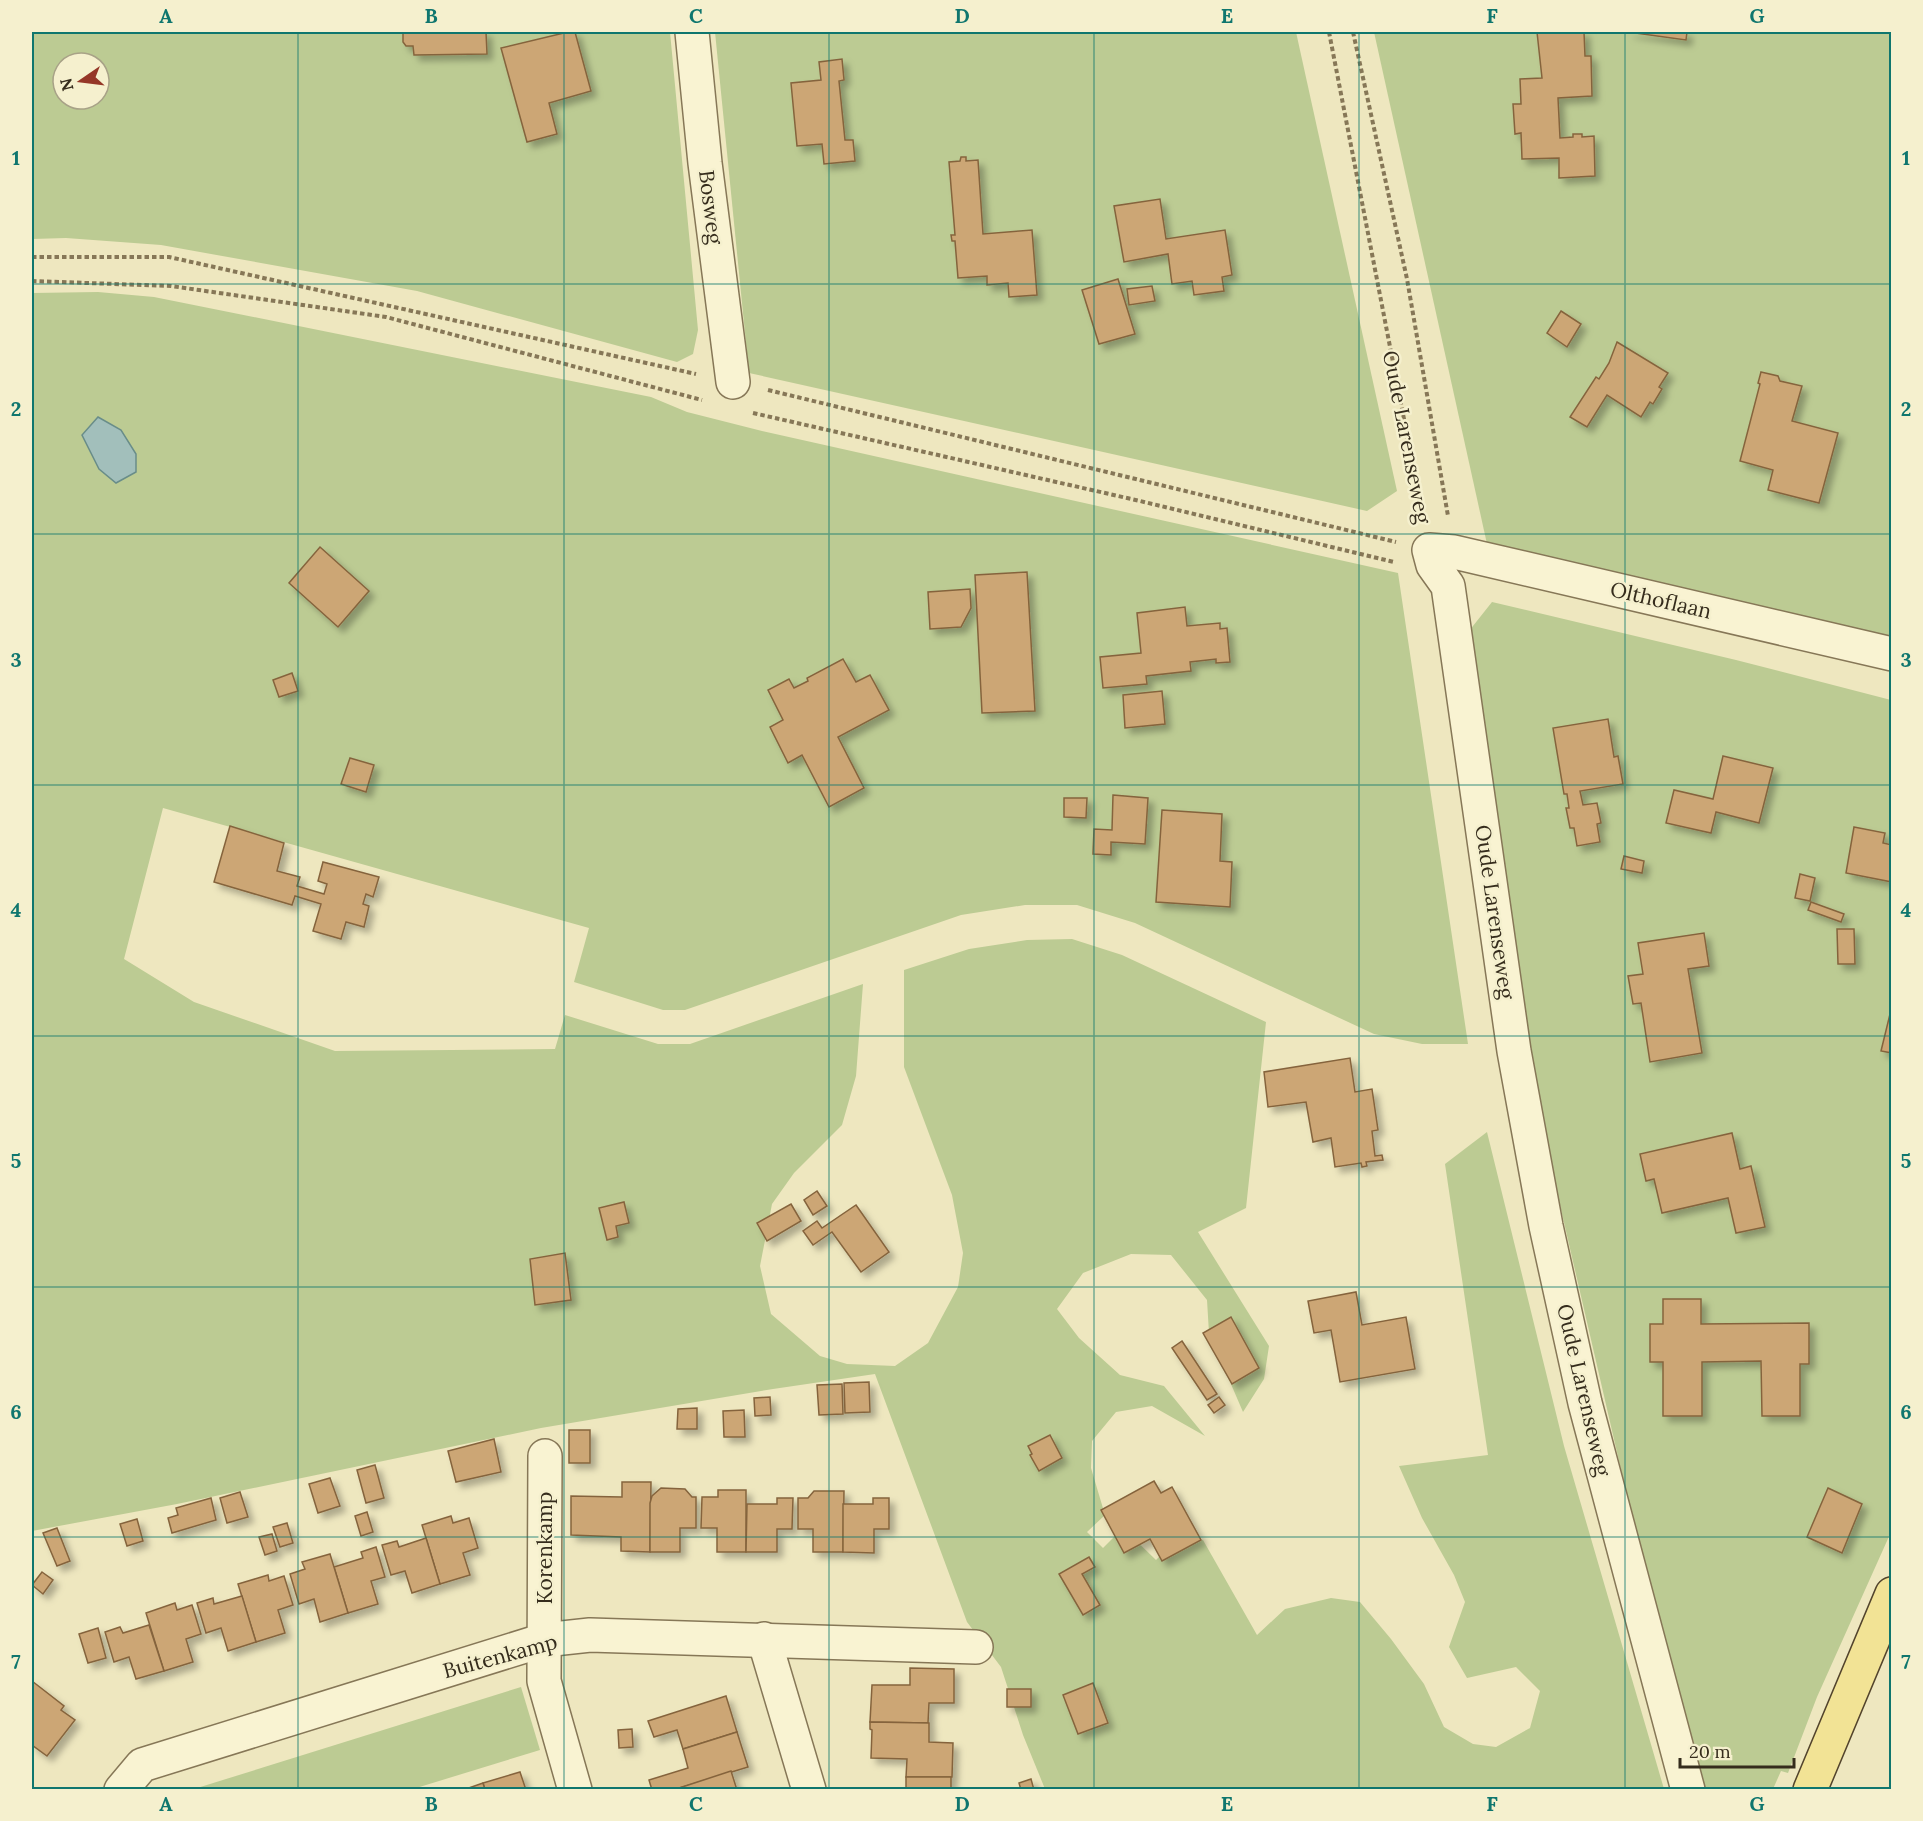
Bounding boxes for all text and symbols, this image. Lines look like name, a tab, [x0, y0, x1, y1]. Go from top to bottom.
text: A	[159, 3, 173, 28]
text: B	[424, 3, 438, 28]
text: C	[689, 3, 703, 28]
text: D	[954, 3, 970, 28]
text: E	[1221, 3, 1233, 28]
text: F	[1486, 3, 1498, 28]
text: G	[1749, 3, 1765, 28]
north arrow	[51, 51, 111, 111]
text: N	[55, 76, 78, 93]
text: 1	[12, 145, 20, 170]
text: 1	[1902, 145, 1910, 170]
street label: Bosweg	[693, 168, 729, 246]
street label: Oude Larenseweg	[1377, 348, 1437, 526]
text: 2	[11, 396, 21, 421]
text: 2	[1901, 396, 1911, 421]
street label: Olthoflaan	[1608, 575, 1714, 625]
text: 3	[10, 647, 22, 672]
text: 3	[1900, 647, 1912, 672]
street label: Oude Larenseweg	[1469, 823, 1521, 1001]
text: 4	[11, 897, 22, 922]
text: 4	[1901, 897, 1912, 922]
text: 5	[11, 1148, 22, 1173]
text: 5	[1901, 1148, 1912, 1173]
street label: Oude Larenseweg	[1551, 1301, 1617, 1479]
text: 6	[10, 1399, 22, 1424]
text: 6	[1900, 1399, 1912, 1424]
street label: Korenkamp	[531, 1492, 558, 1604]
street label: Buitenkamp	[440, 1628, 560, 1684]
text: 7	[11, 1649, 21, 1674]
text: 7	[1901, 1649, 1911, 1674]
scale bar	[1680, 1731, 1794, 1769]
text: 20 m	[1689, 1740, 1731, 1763]
text: A	[159, 1791, 173, 1816]
text: B	[424, 1791, 438, 1816]
text: C	[689, 1791, 703, 1816]
text: D	[954, 1791, 970, 1816]
text: E	[1221, 1791, 1233, 1816]
text: F	[1486, 1791, 1498, 1816]
text: G	[1749, 1791, 1765, 1816]

